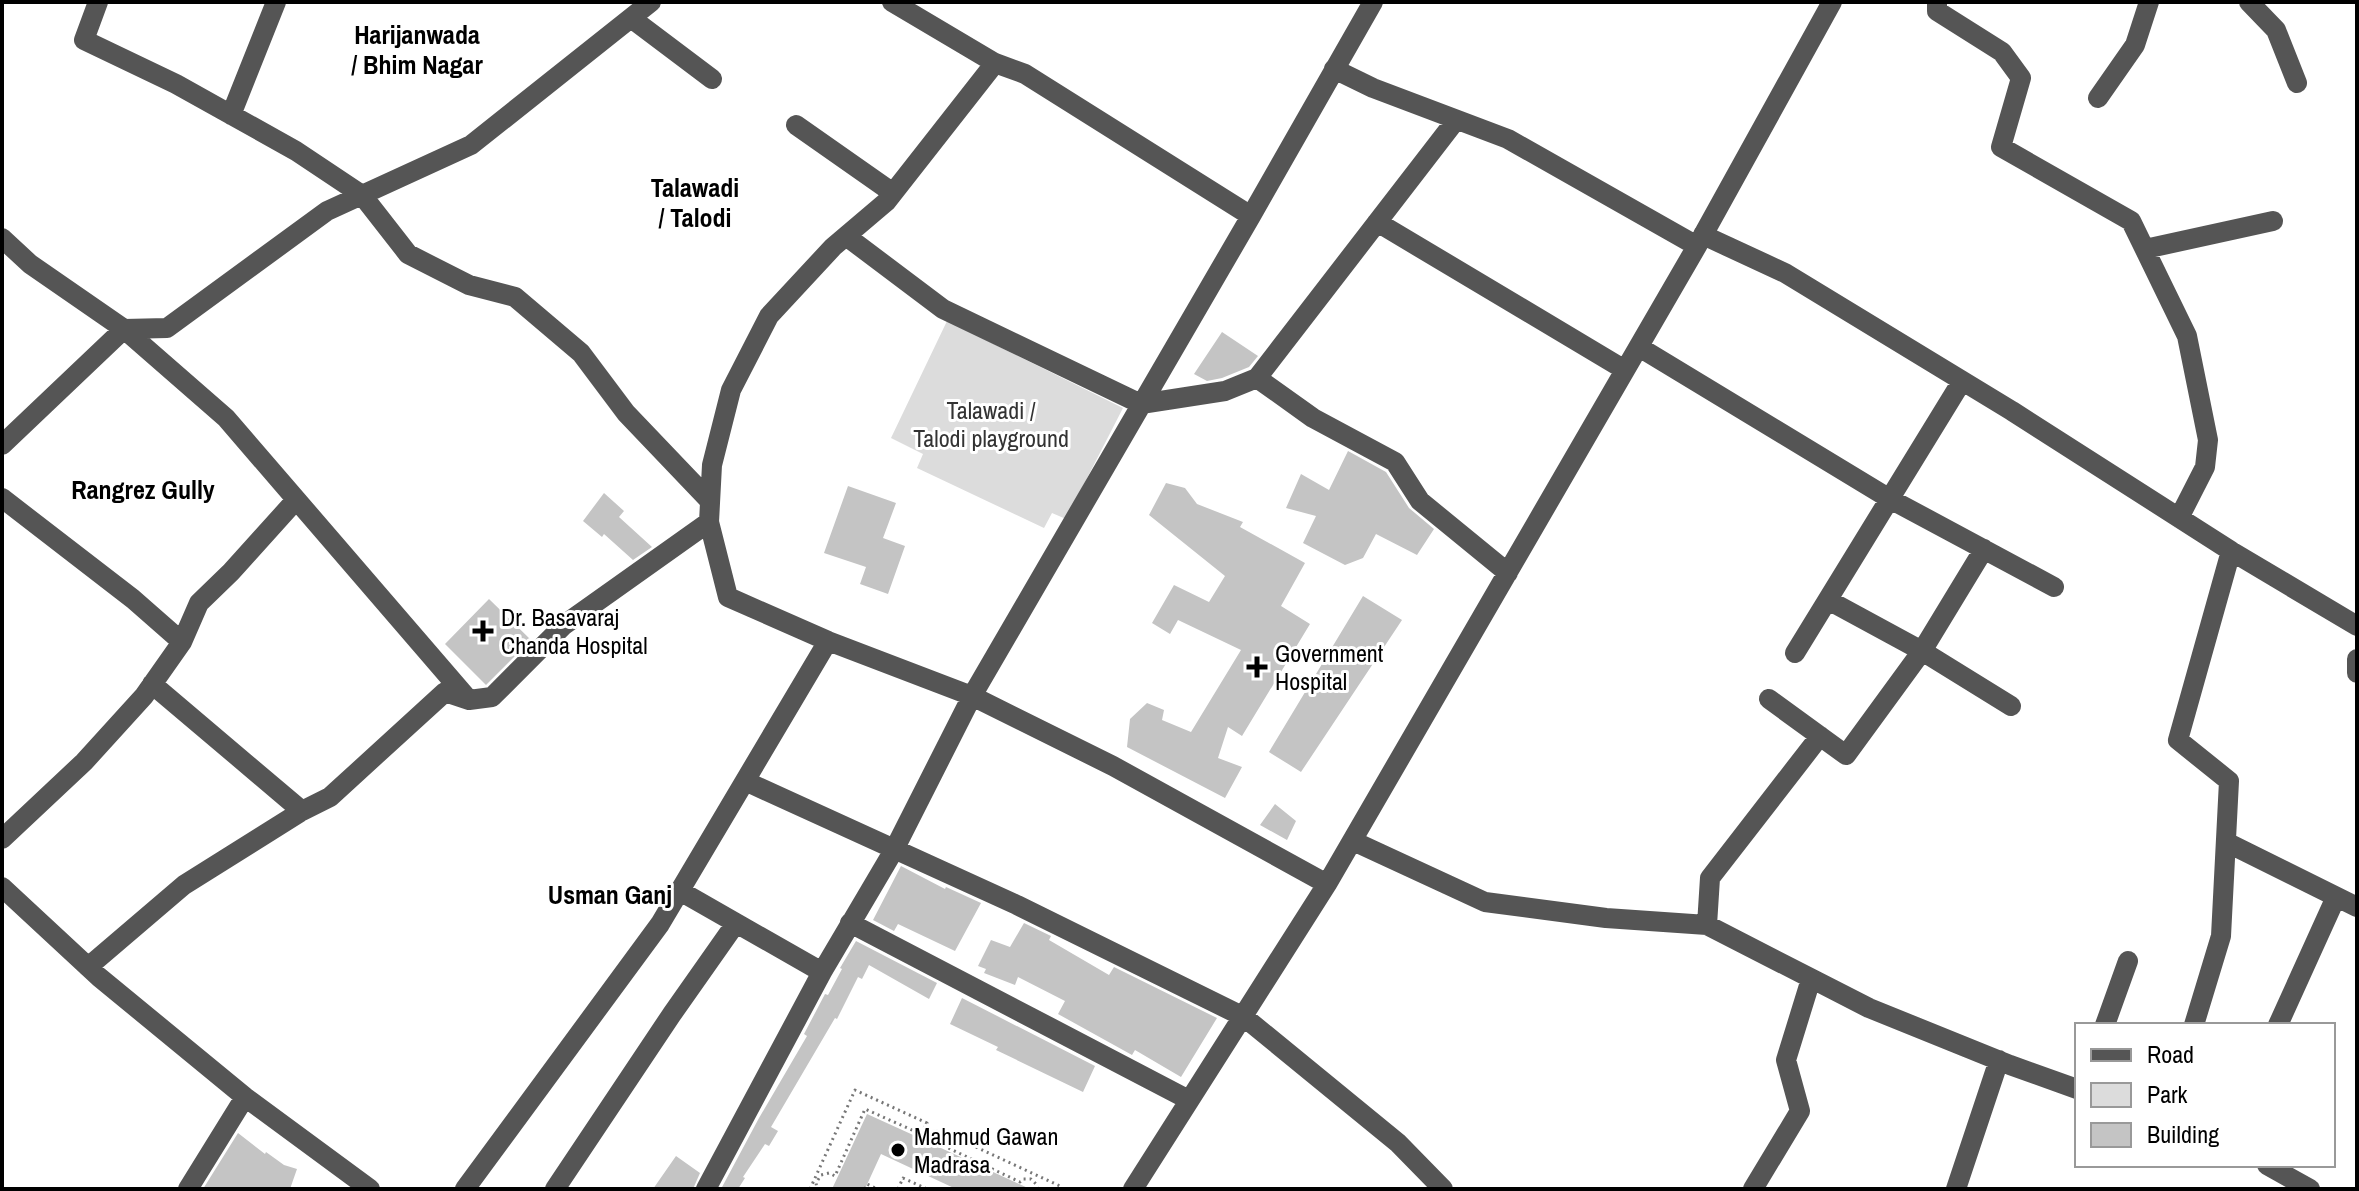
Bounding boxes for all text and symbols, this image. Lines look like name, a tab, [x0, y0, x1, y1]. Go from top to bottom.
district label: Harijanwada / Bhim Nagar	[351, 17, 483, 82]
district label: Talawadi / Talodi	[651, 170, 739, 235]
park label: Talawadi / Talodi playground	[913, 394, 1069, 454]
district label: Rangrez Gully	[71, 472, 215, 507]
place label: Dr. Basavaraj Chanda Hospital	[501, 601, 648, 661]
marker: Dr. Basavaraj Chanda Hospital	[472, 620, 494, 642]
place label: Government Hospital	[1275, 637, 1384, 697]
marker: Government Hospital	[1246, 656, 1268, 678]
district label: Usman Ganj	[548, 877, 672, 912]
legend	[2075, 1023, 2335, 1167]
text: Road	[2147, 1038, 2194, 1070]
text: Park	[2147, 1078, 2188, 1110]
text: Building	[2147, 1118, 2219, 1150]
place label: Mahmud Gawan Madrasa	[914, 1120, 1058, 1180]
marker: Mahmud Gawan Madrasa	[889, 1141, 907, 1159]

